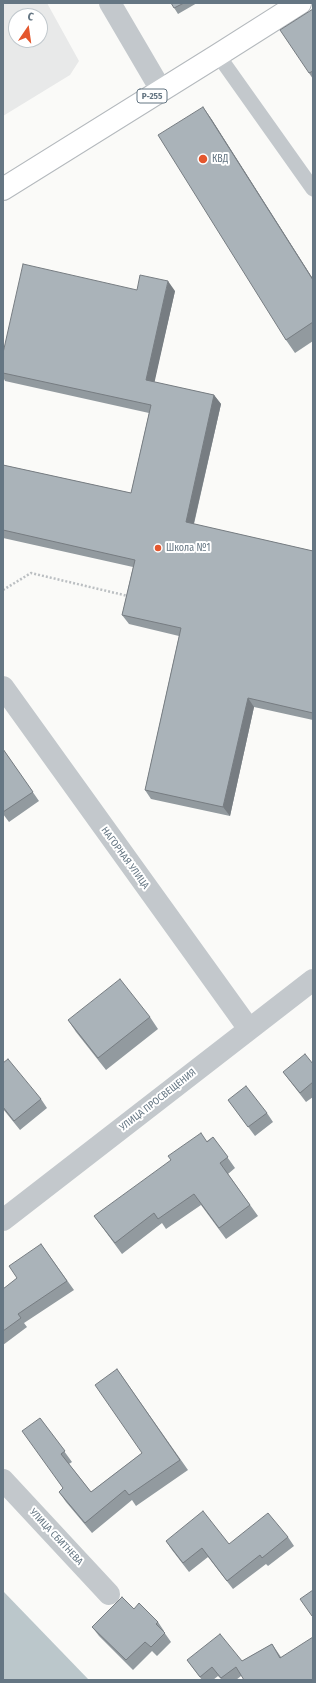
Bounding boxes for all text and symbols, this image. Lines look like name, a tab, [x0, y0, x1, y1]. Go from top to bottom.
north arrow	[8, 8, 48, 48]
text: С	[26, 10, 35, 24]
road number: Р-255	[137, 89, 167, 103]
marker: КВД	[197, 153, 209, 165]
place label: КВД	[212, 153, 228, 165]
place label: Школа №1	[166, 542, 210, 554]
marker: Школа №1	[153, 543, 163, 553]
street label: НАГОРНАЯ УЛИЦА	[98, 825, 152, 891]
street label: УЛИЦА ПРОСВЕЩЕНИЯ	[117, 1066, 199, 1134]
street label: УЛИЦА СБИТНЕВА	[27, 1506, 85, 1568]

